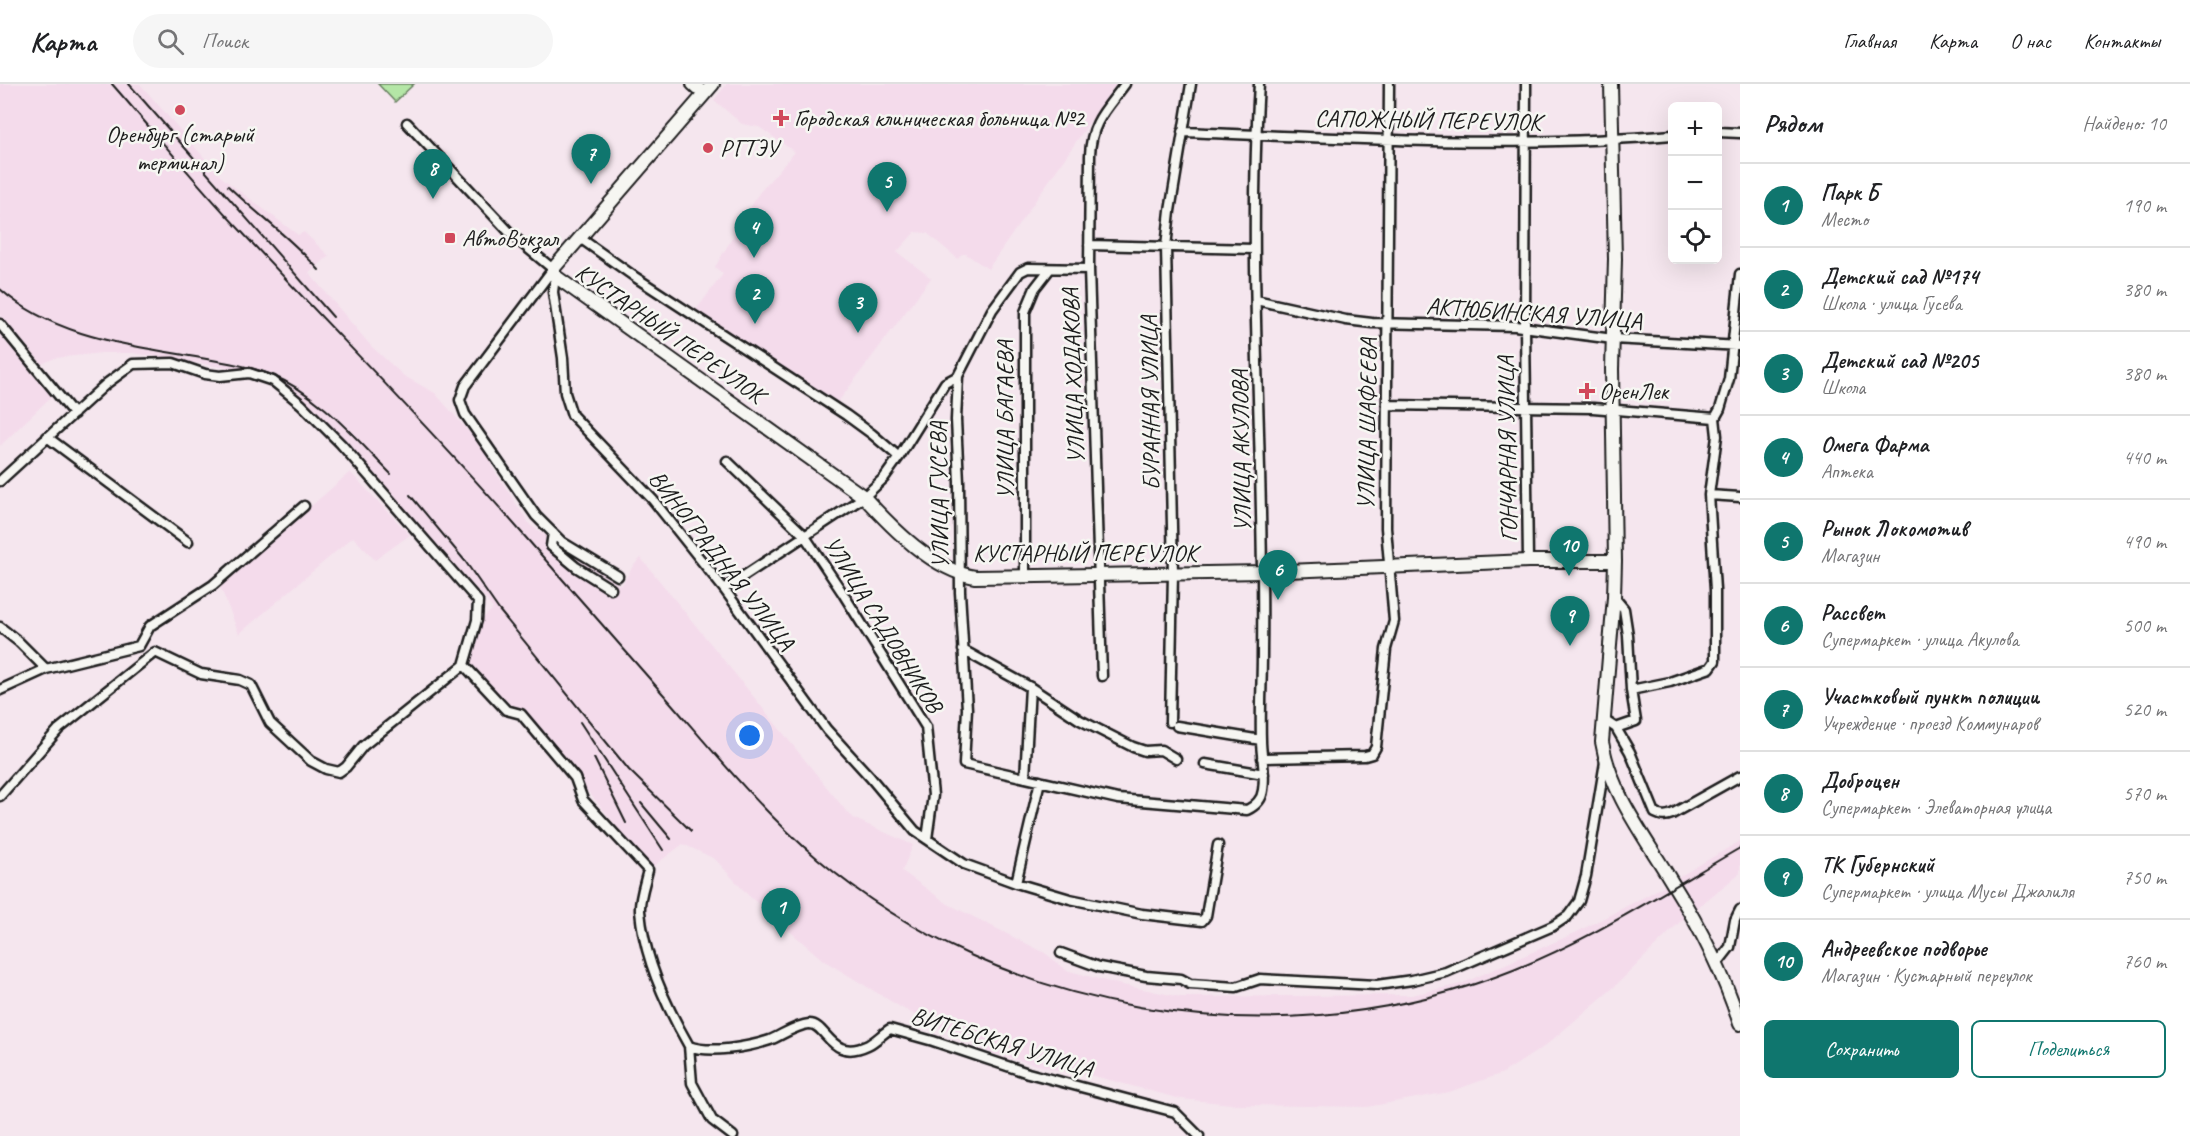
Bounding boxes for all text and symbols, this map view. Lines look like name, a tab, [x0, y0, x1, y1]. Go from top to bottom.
search box	[133, 14, 553, 68]
text: Карта	[30, 24, 97, 59]
icon: search	[154, 25, 187, 58]
text: Поиск	[202, 27, 248, 55]
text: Главная	[1843, 28, 1896, 54]
text: Карта	[1929, 28, 1977, 54]
text: О нас	[2010, 28, 2051, 54]
text: Контакты	[2084, 28, 2160, 54]
map controls	[1668, 102, 1722, 264]
button: +	[1668, 102, 1722, 156]
marker: Оренбург (старый терминал)	[173, 103, 187, 117]
place label: Городская клиническая больница №2	[794, 103, 1086, 133]
street label: САПОЖНЫЙ ПЕРЕУЛОК	[1315, 103, 1546, 137]
text: Рядом	[1764, 107, 1822, 140]
marker: Городская клиническая больница №2	[772, 109, 790, 127]
text: Найдено: 10	[2082, 111, 2166, 136]
place label: Оренбург (старый терминал)	[106, 119, 256, 177]
place label: РГТЭУ	[720, 133, 782, 163]
pin: 7	[572, 135, 610, 184]
marker: РГТЭУ	[701, 141, 715, 155]
pin: 8	[414, 150, 452, 199]
button: −	[1668, 156, 1722, 210]
pin: 5	[868, 162, 906, 212]
text: Парк Б	[1821, 179, 1879, 207]
text: 1	[1779, 193, 1788, 218]
text: 190 m	[2123, 193, 2166, 218]
text: Место	[1821, 207, 1868, 232]
pin: 4	[734, 208, 774, 258]
button: locate	[1668, 210, 1722, 264]
place label: АвтоВокзал	[462, 223, 560, 254]
marker: АвтоВокзал	[443, 231, 457, 245]
street label: КУСТАРНЫЙ ПЕРЕУЛОК	[570, 257, 774, 412]
text: Детский сад №174	[1821, 263, 1978, 291]
pin: 2	[736, 274, 774, 324]
text: 2	[1779, 277, 1788, 302]
text: 380 m	[2123, 277, 2166, 302]
pin: 3	[838, 284, 878, 333]
street label: УЛИЦА ХОДАКОВА	[1055, 287, 1091, 464]
street label: АКТЮБИНСКАЯ УЛИЦА	[1425, 290, 1644, 336]
text: Школа · улица Гусева	[1821, 291, 1962, 316]
street label: БУРАННАЯ УЛИЦА	[1133, 314, 1167, 491]
street label: УЛИЦА ШАФЕЕВА	[1351, 337, 1384, 510]
street label: УЛИЦА БАГАЕВА	[990, 340, 1020, 499]
text: Детский сад №205	[1821, 347, 1978, 375]
street label: ГОНЧАРНАЯ УЛИЦА	[1490, 355, 1524, 542]
text: 3	[1779, 361, 1788, 386]
text: 380 m	[2123, 361, 2166, 386]
street label: УЛИЦА АКУЛОВА	[1225, 369, 1257, 532]
text: Школа	[1821, 375, 1865, 400]
place label: ОренЛек	[1599, 376, 1670, 406]
marker: ОренЛек	[1580, 384, 1594, 398]
street label: УЛИЦА ГУСЕВА	[923, 420, 955, 569]
text: Омега Фарма	[1821, 431, 1928, 459]
text: 4	[1779, 445, 1788, 470]
text: 440 m	[2123, 445, 2166, 470]
text: Аптека	[1821, 459, 1873, 484]
street label: ВИНОГРАДНАЯ УЛИЦА	[642, 464, 802, 657]
text: Рынок Локомотив	[1821, 515, 1968, 543]
pin: 10	[1550, 526, 1588, 576]
text: 5	[1779, 529, 1788, 554]
text: 490 m	[2123, 529, 2166, 554]
street label: УЛИЦА САДОВНИКОВ	[817, 530, 951, 720]
street label: КУСТАРНЫЙ ПЕРЕУЛОК	[973, 538, 1202, 568]
text: Магазин	[1821, 543, 1879, 568]
pin: 6	[1258, 550, 1298, 600]
pin: 9	[1550, 596, 1590, 646]
text: Рассвет	[1821, 599, 1884, 627]
text: 6	[1779, 613, 1788, 638]
text: 500 m	[2123, 613, 2166, 638]
text: Супермаркет · улица Акулова	[1821, 627, 2019, 652]
text: Участковый пункт полиции	[1821, 683, 2039, 711]
text: 7	[1779, 697, 1788, 722]
text: 520 m	[2123, 697, 2166, 722]
text: Учреждение · проезд Коммунаров	[1821, 711, 2038, 736]
your location	[735, 721, 764, 750]
text: Доброцен	[1821, 767, 1899, 795]
text: 8	[1779, 781, 1788, 806]
text: 570 m	[2123, 781, 2166, 806]
text: Супермаркет · Элеваторная улица	[1821, 795, 2051, 820]
text: ТК Губернский	[1821, 851, 1934, 879]
text: 9	[1779, 865, 1788, 890]
text: 750 m	[2123, 865, 2166, 890]
text: Супермаркет · улица Мусы Джалиля	[1821, 879, 2074, 904]
pin: 1	[762, 888, 800, 938]
text: Андреевское подворье	[1821, 935, 1986, 963]
text: 10	[1775, 949, 1793, 974]
text: 760 m	[2123, 949, 2166, 974]
text: Магазин · Кустарный переулок	[1821, 963, 2031, 988]
street label: ВИТЕБСКАЯ УЛИЦА	[907, 1000, 1097, 1084]
button: Сохранить	[1764, 1020, 1959, 1078]
button: Поделиться	[1971, 1020, 2166, 1078]

